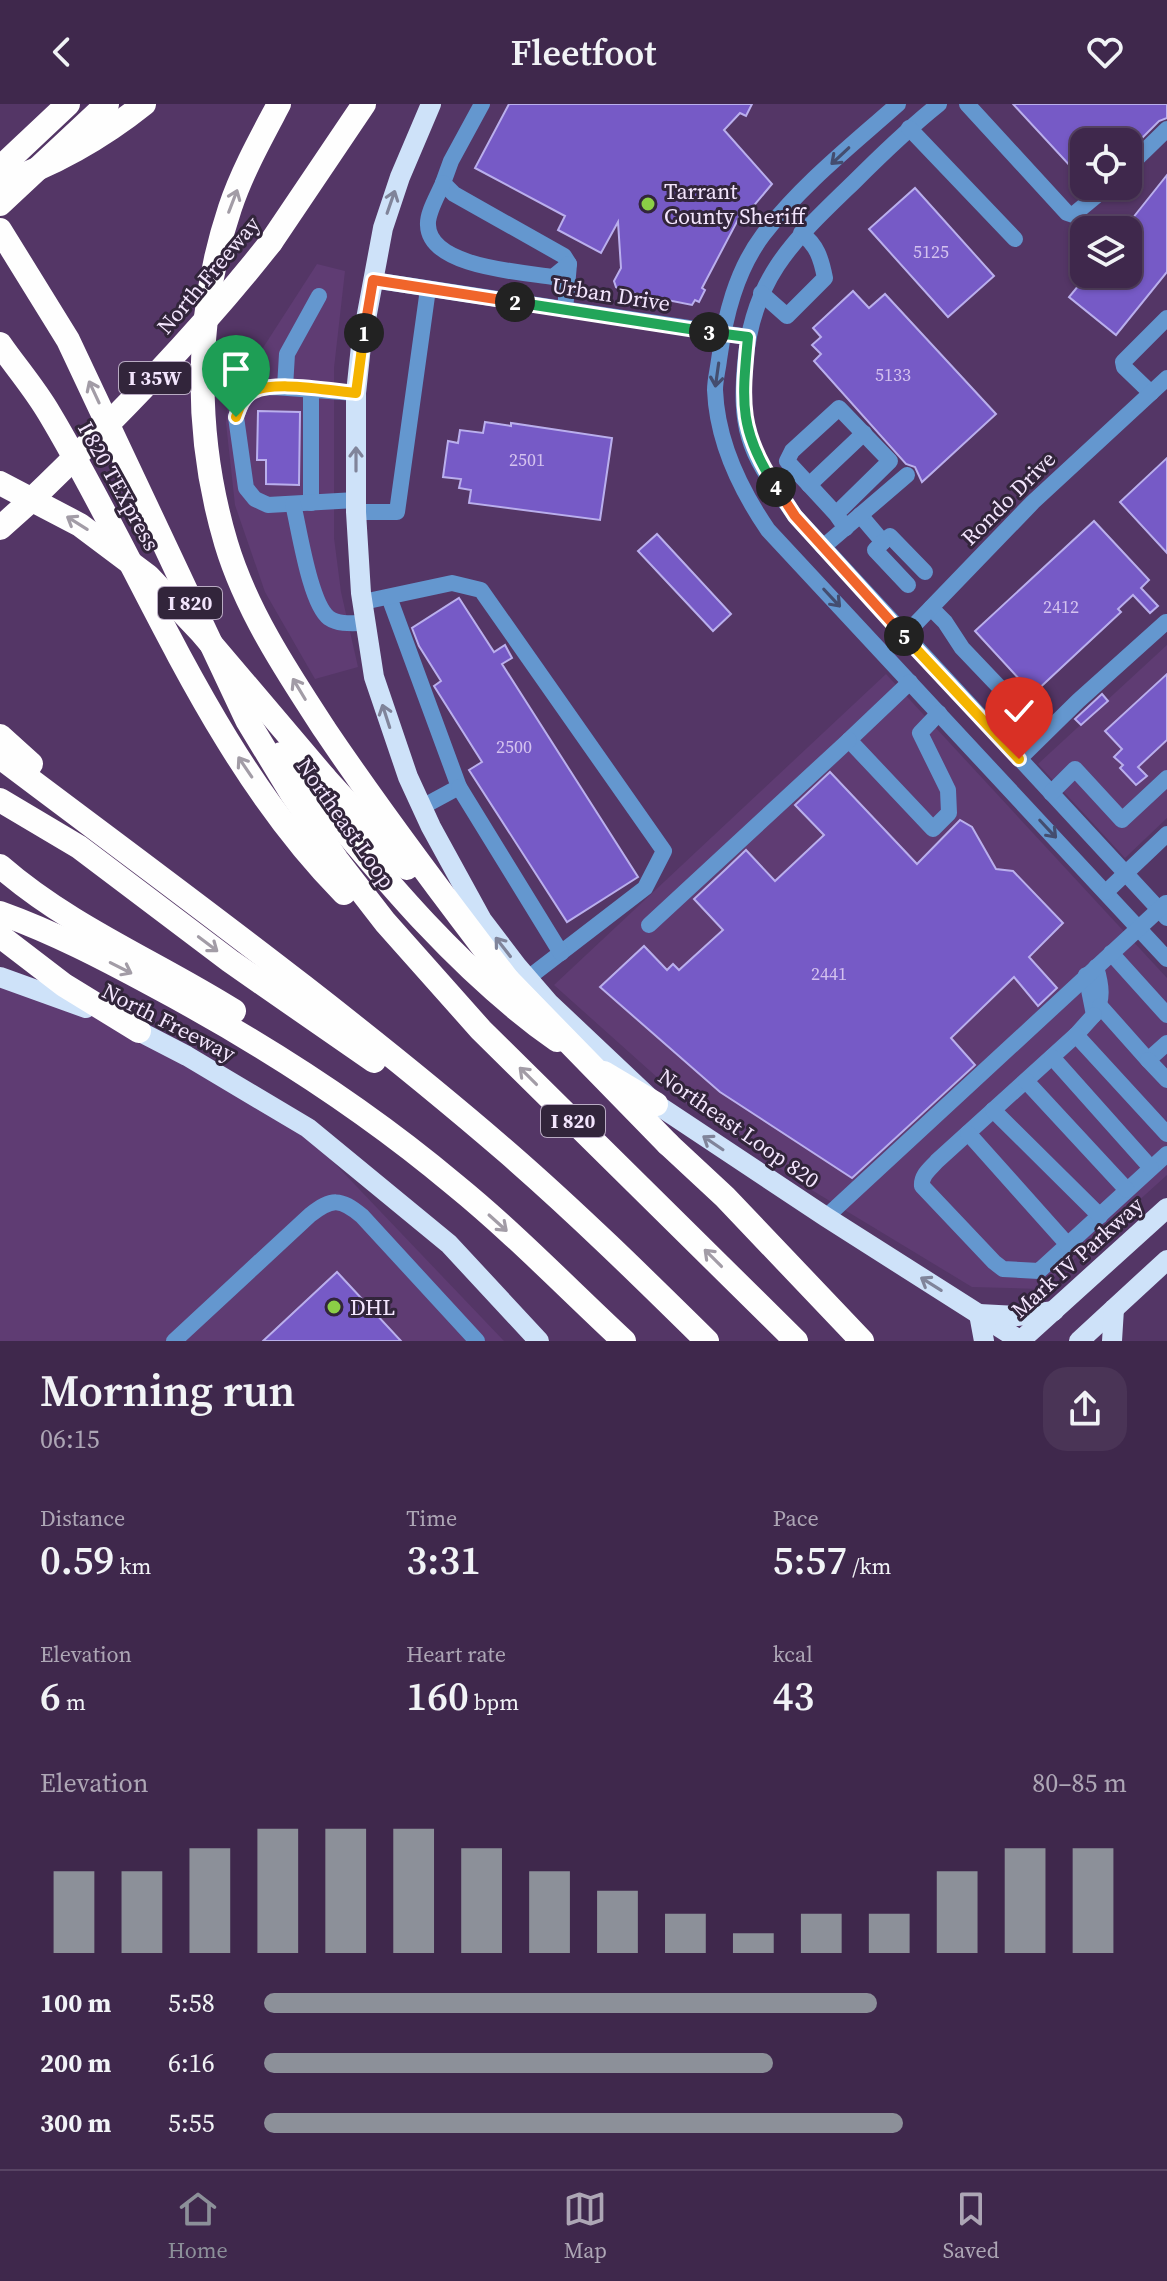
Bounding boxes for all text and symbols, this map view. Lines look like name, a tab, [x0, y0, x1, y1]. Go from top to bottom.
text: Fleetfoot	[511, 28, 656, 77]
icon: back	[40, 30, 84, 74]
icon: heart	[1083, 30, 1127, 74]
map controls	[1070, 128, 1142, 288]
button: locate	[1070, 128, 1142, 200]
one-way arrow	[830, 146, 850, 165]
place label: Tarrant County Sheriff	[664, 176, 808, 231]
one-way arrow	[227, 189, 241, 214]
one-way arrow	[385, 190, 400, 215]
marker: Tarrant County Sheriff	[639, 195, 657, 213]
street label: North Freeway	[150, 209, 267, 340]
button: layers	[1070, 216, 1142, 288]
house number: 5125	[913, 239, 949, 264]
street label: Urban Drive	[550, 270, 672, 318]
pin: 2	[495, 282, 535, 322]
text: 2	[509, 287, 521, 317]
pin: 3	[689, 312, 729, 352]
pin: 1	[344, 313, 384, 353]
text: 3	[703, 317, 715, 347]
text: 1	[358, 318, 370, 348]
pin	[202, 335, 270, 417]
icon: arrive	[214, 347, 258, 391]
road number: I 35W	[119, 362, 191, 394]
one-way arrow	[709, 362, 724, 387]
house number: 5133	[875, 362, 911, 387]
one-way arrow	[85, 381, 100, 405]
street label: I 820 TEXpress	[71, 416, 167, 556]
street label: Rondo Drive	[954, 444, 1062, 552]
one-way arrow	[348, 446, 364, 473]
house number: 2501	[509, 447, 545, 472]
pin: 4	[756, 467, 796, 507]
text: 4	[770, 472, 782, 502]
one-way arrow	[66, 514, 88, 531]
road number: I 820	[158, 587, 222, 619]
one-way arrow	[822, 588, 841, 607]
house number: 2412	[1043, 594, 1079, 619]
pin: 5	[884, 616, 924, 656]
text: 5	[898, 621, 910, 651]
pin	[985, 677, 1053, 759]
one-way arrow	[291, 678, 307, 701]
icon: check	[997, 689, 1041, 733]
one-way arrow	[378, 704, 393, 729]
house number: 2500	[496, 734, 532, 759]
street label: Northeast Loop	[290, 752, 402, 894]
one-way arrow	[237, 756, 253, 779]
one-way arrow	[1038, 819, 1056, 839]
one-way arrow	[197, 936, 218, 953]
one-way arrow	[494, 937, 512, 958]
one-way arrow	[109, 961, 133, 977]
house number: 2441	[811, 961, 847, 986]
street label: North Freeway	[97, 976, 241, 1069]
street label: Northeast Loop 820	[653, 1061, 825, 1195]
one-way arrow	[518, 1066, 538, 1085]
road number: I 820	[541, 1105, 605, 1137]
one-way arrow	[702, 1134, 724, 1151]
street label: Mark IV Parkway	[1005, 1189, 1150, 1324]
one-way arrow	[487, 1213, 507, 1231]
one-way arrow	[704, 1249, 723, 1268]
one-way arrow	[920, 1275, 943, 1291]
place label: DHL	[350, 1292, 395, 1322]
marker: DHL	[325, 1298, 343, 1316]
text: Morning run	[40, 1360, 296, 1421]
button: share	[1043, 1367, 1127, 1451]
text: 06:15	[40, 1421, 100, 1457]
text: Distance	[40, 1503, 125, 1533]
text: Time	[406, 1503, 457, 1533]
text: Pace	[773, 1503, 819, 1533]
text: 0.59	[40, 1533, 114, 1587]
text: 3:31	[406, 1533, 481, 1587]
text: 5:57	[773, 1533, 847, 1587]
text: km	[114, 1551, 151, 1581]
text: /km	[847, 1551, 891, 1581]
text: Elevation	[40, 1639, 132, 1669]
text: Heart rate	[406, 1639, 506, 1669]
text: kcal	[773, 1639, 813, 1669]
text: 6	[40, 1669, 61, 1723]
text: 160	[406, 1669, 469, 1723]
text: 43	[773, 1669, 814, 1723]
text: m	[61, 1687, 86, 1717]
text: bpm	[469, 1687, 519, 1717]
text: Elevation	[40, 1765, 149, 1801]
text: 80–85 m	[1032, 1765, 1127, 1801]
text: 100 m	[40, 1985, 111, 2021]
text: 5:58	[168, 1985, 215, 2021]
text: 200 m	[40, 2045, 111, 2081]
text: 6:16	[168, 2045, 215, 2081]
text: 300 m	[40, 2105, 111, 2141]
text: 5:55	[168, 2105, 215, 2141]
tab: Home	[168, 2187, 228, 2265]
tab: Map	[563, 2187, 607, 2265]
tab: Saved	[943, 2187, 999, 2265]

